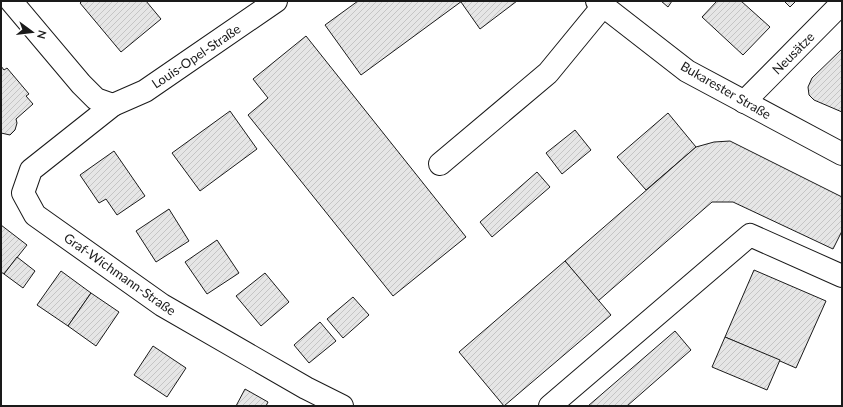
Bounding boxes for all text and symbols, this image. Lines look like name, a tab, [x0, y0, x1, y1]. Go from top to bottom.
north arrow	[12, 12, 52, 52]
street label: Louis-Opel-Straße	[149, 20, 244, 92]
street label: Neusätze	[769, 28, 818, 77]
text: N	[35, 29, 50, 40]
street label: Bukarester Straße	[678, 58, 774, 122]
street label: Graf-Wichmann-Straße	[61, 229, 179, 319]

